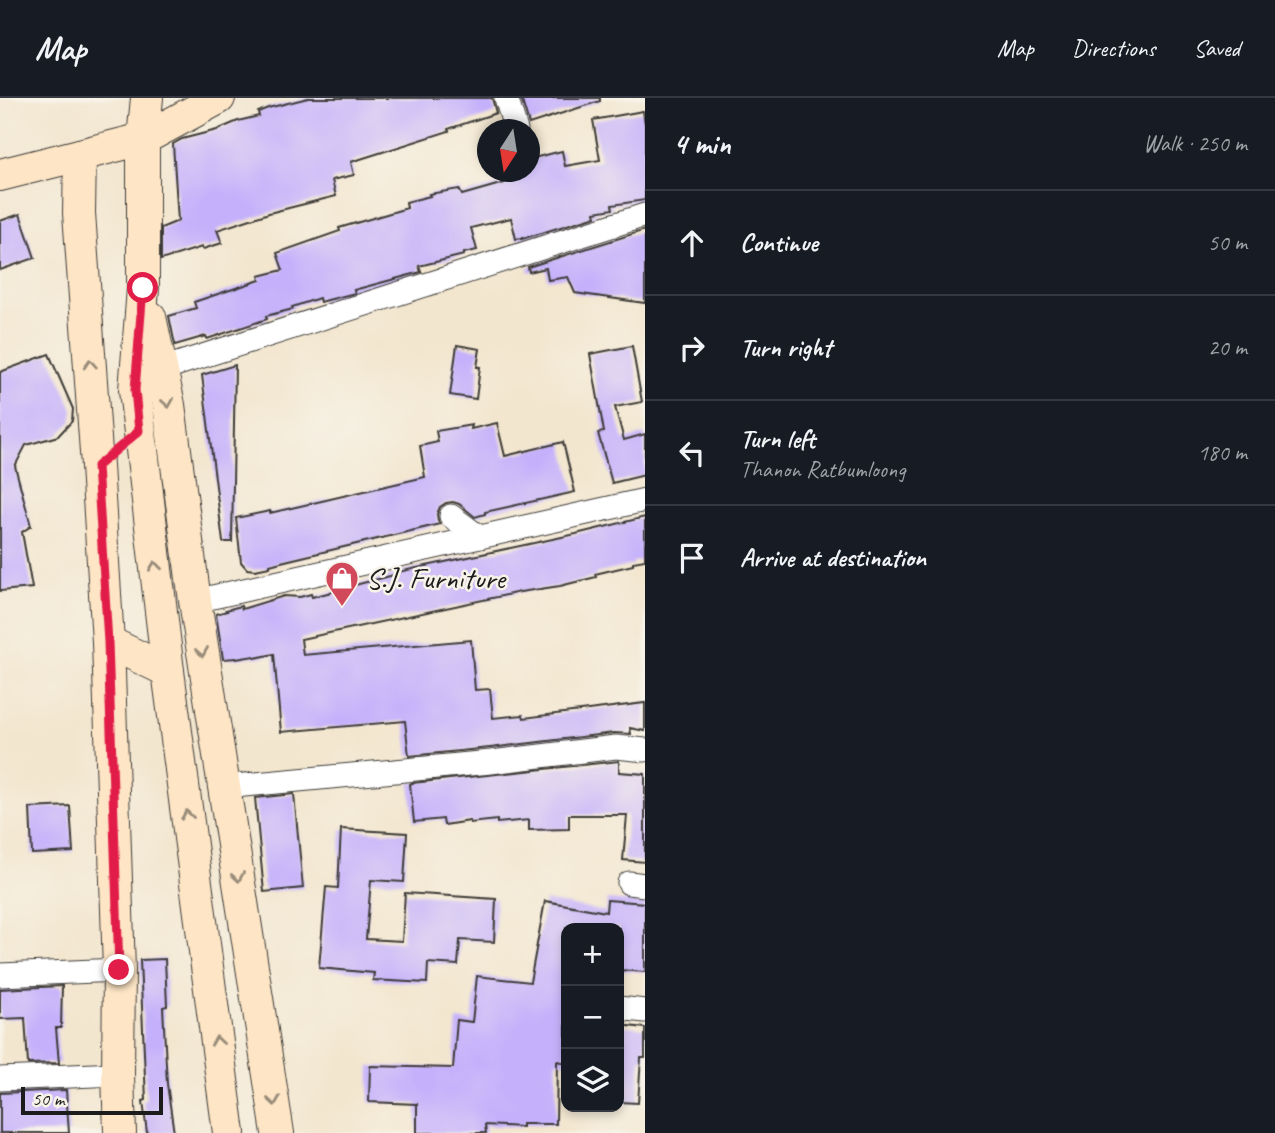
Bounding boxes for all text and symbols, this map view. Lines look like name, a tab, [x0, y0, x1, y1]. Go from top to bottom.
text: Map	[35, 27, 86, 69]
text: Map	[997, 33, 1034, 63]
text: Directions	[1072, 33, 1155, 63]
text: Saved	[1193, 33, 1240, 63]
north arrow	[477, 119, 540, 182]
text: 4 min	[673, 125, 730, 163]
text: Walk · 250 m	[1143, 129, 1247, 158]
icon: ahead	[673, 224, 711, 262]
text: Continue	[740, 226, 818, 259]
text: 50 m	[1208, 228, 1247, 257]
route start	[127, 272, 158, 303]
icon: right	[673, 329, 711, 367]
text: Turn right	[740, 331, 831, 364]
text: 20 m	[1208, 333, 1247, 362]
one-way arrow	[83, 358, 98, 369]
one-way arrow	[160, 397, 175, 408]
text: Turn left	[740, 422, 815, 455]
icon: left	[673, 434, 711, 472]
text: 180 m	[1198, 438, 1247, 467]
text: Thanon Ratbumloong	[740, 455, 905, 484]
icon: arrive	[673, 539, 711, 577]
text: Arrive at destination	[740, 541, 926, 574]
shop icon: S.J. Furniture	[323, 559, 361, 608]
place label: S.J. Furniture	[366, 559, 507, 597]
one-way arrow	[148, 560, 163, 571]
one-way arrow	[195, 646, 210, 658]
one-way arrow	[180, 810, 195, 821]
one-way arrow	[230, 871, 245, 883]
map controls	[561, 923, 624, 1112]
button: +	[561, 923, 624, 986]
route end	[103, 954, 134, 985]
button: −	[561, 986, 624, 1049]
one-way arrow	[209, 1035, 224, 1047]
button: layers	[561, 1049, 624, 1112]
scale bar	[21, 1084, 163, 1116]
text: 50 m	[32, 1087, 64, 1111]
one-way arrow	[266, 1096, 281, 1107]

